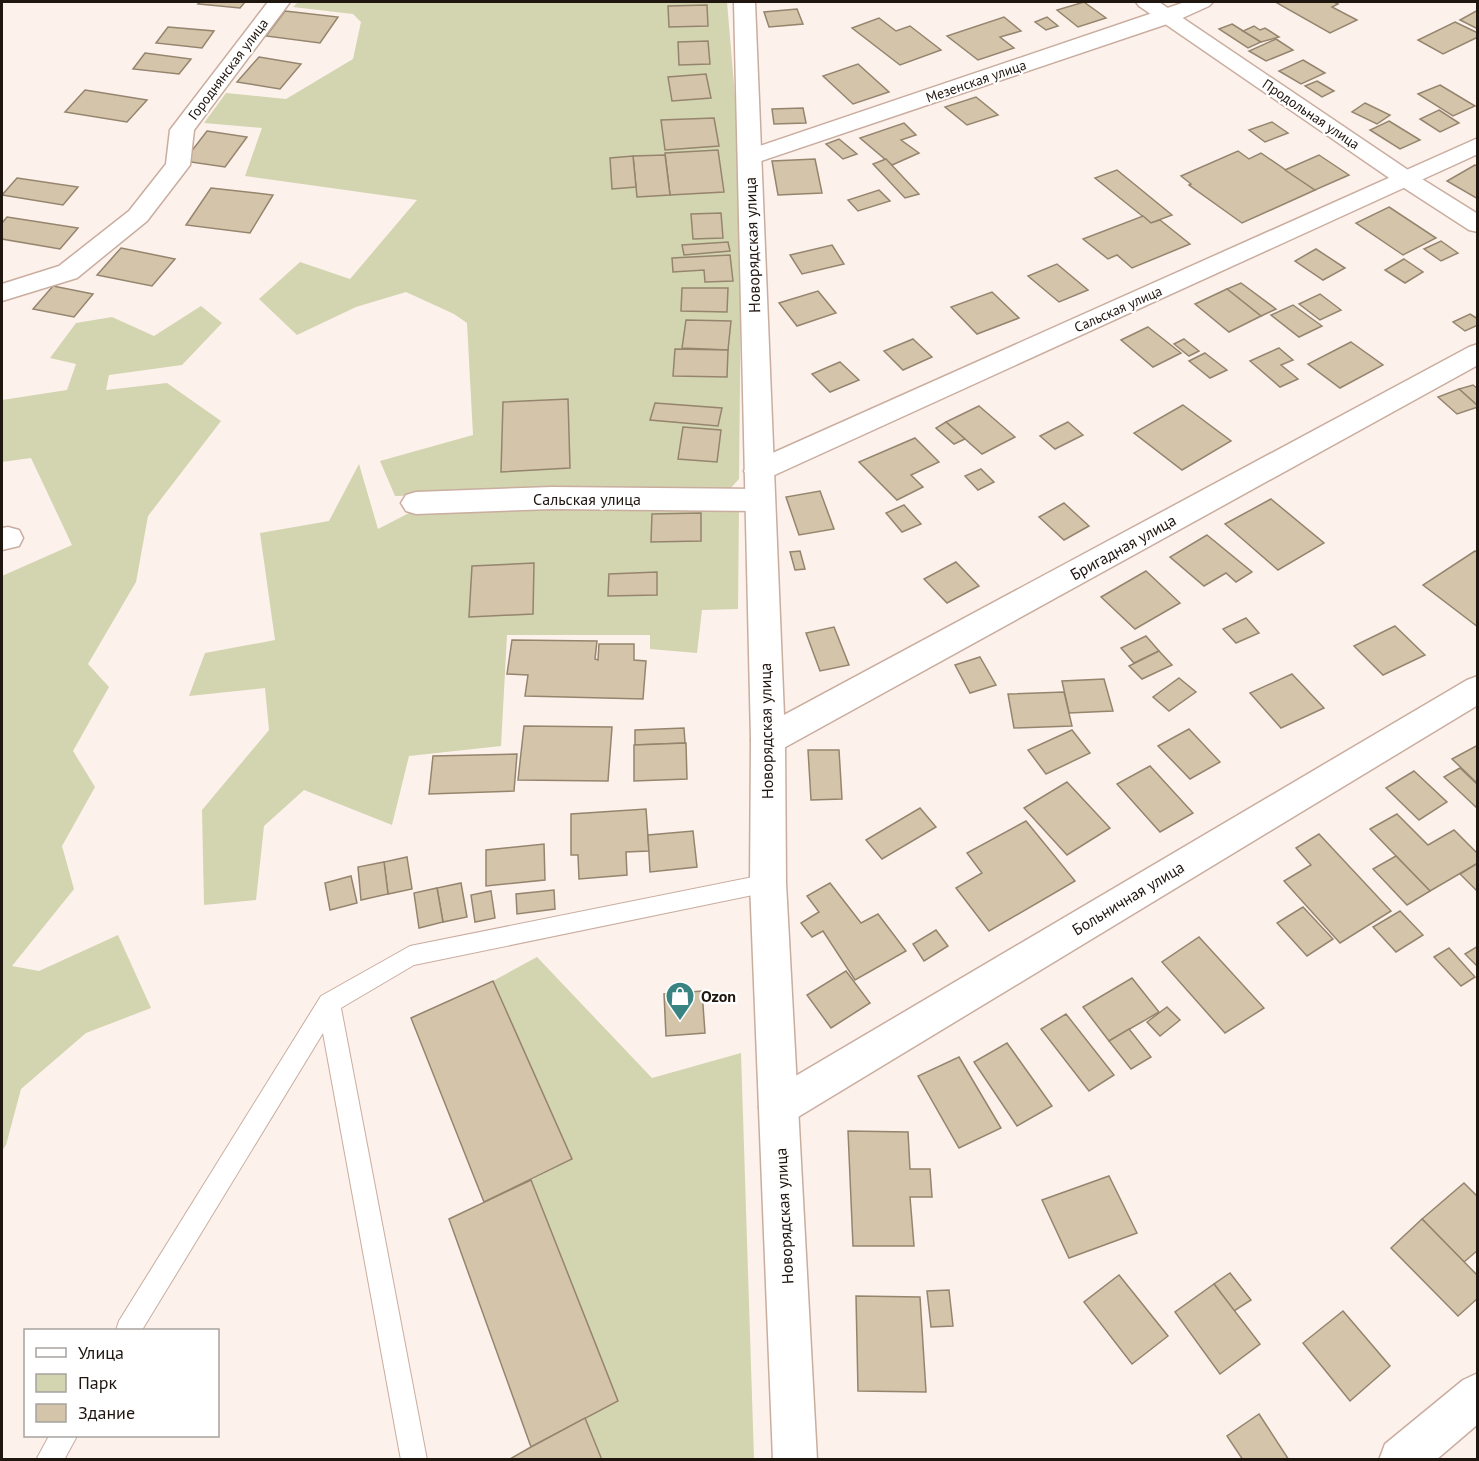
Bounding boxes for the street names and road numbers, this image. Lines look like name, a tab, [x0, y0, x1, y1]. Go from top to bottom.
street label: Городнянская улица	[184, 15, 272, 123]
street label: Мезенская улица	[923, 55, 1029, 107]
street label: Продольная улица	[1259, 75, 1363, 153]
street label: Новорядская улица	[740, 177, 764, 313]
street label: Сальская улица	[1071, 282, 1165, 336]
street label: Сальская улица	[533, 489, 641, 509]
street label: Бригадная улица	[1067, 510, 1179, 584]
street label: Новорядская улица	[755, 663, 777, 799]
street label: Больничная улица	[1068, 857, 1188, 939]
street label: Новорядская улица	[770, 1147, 798, 1285]

